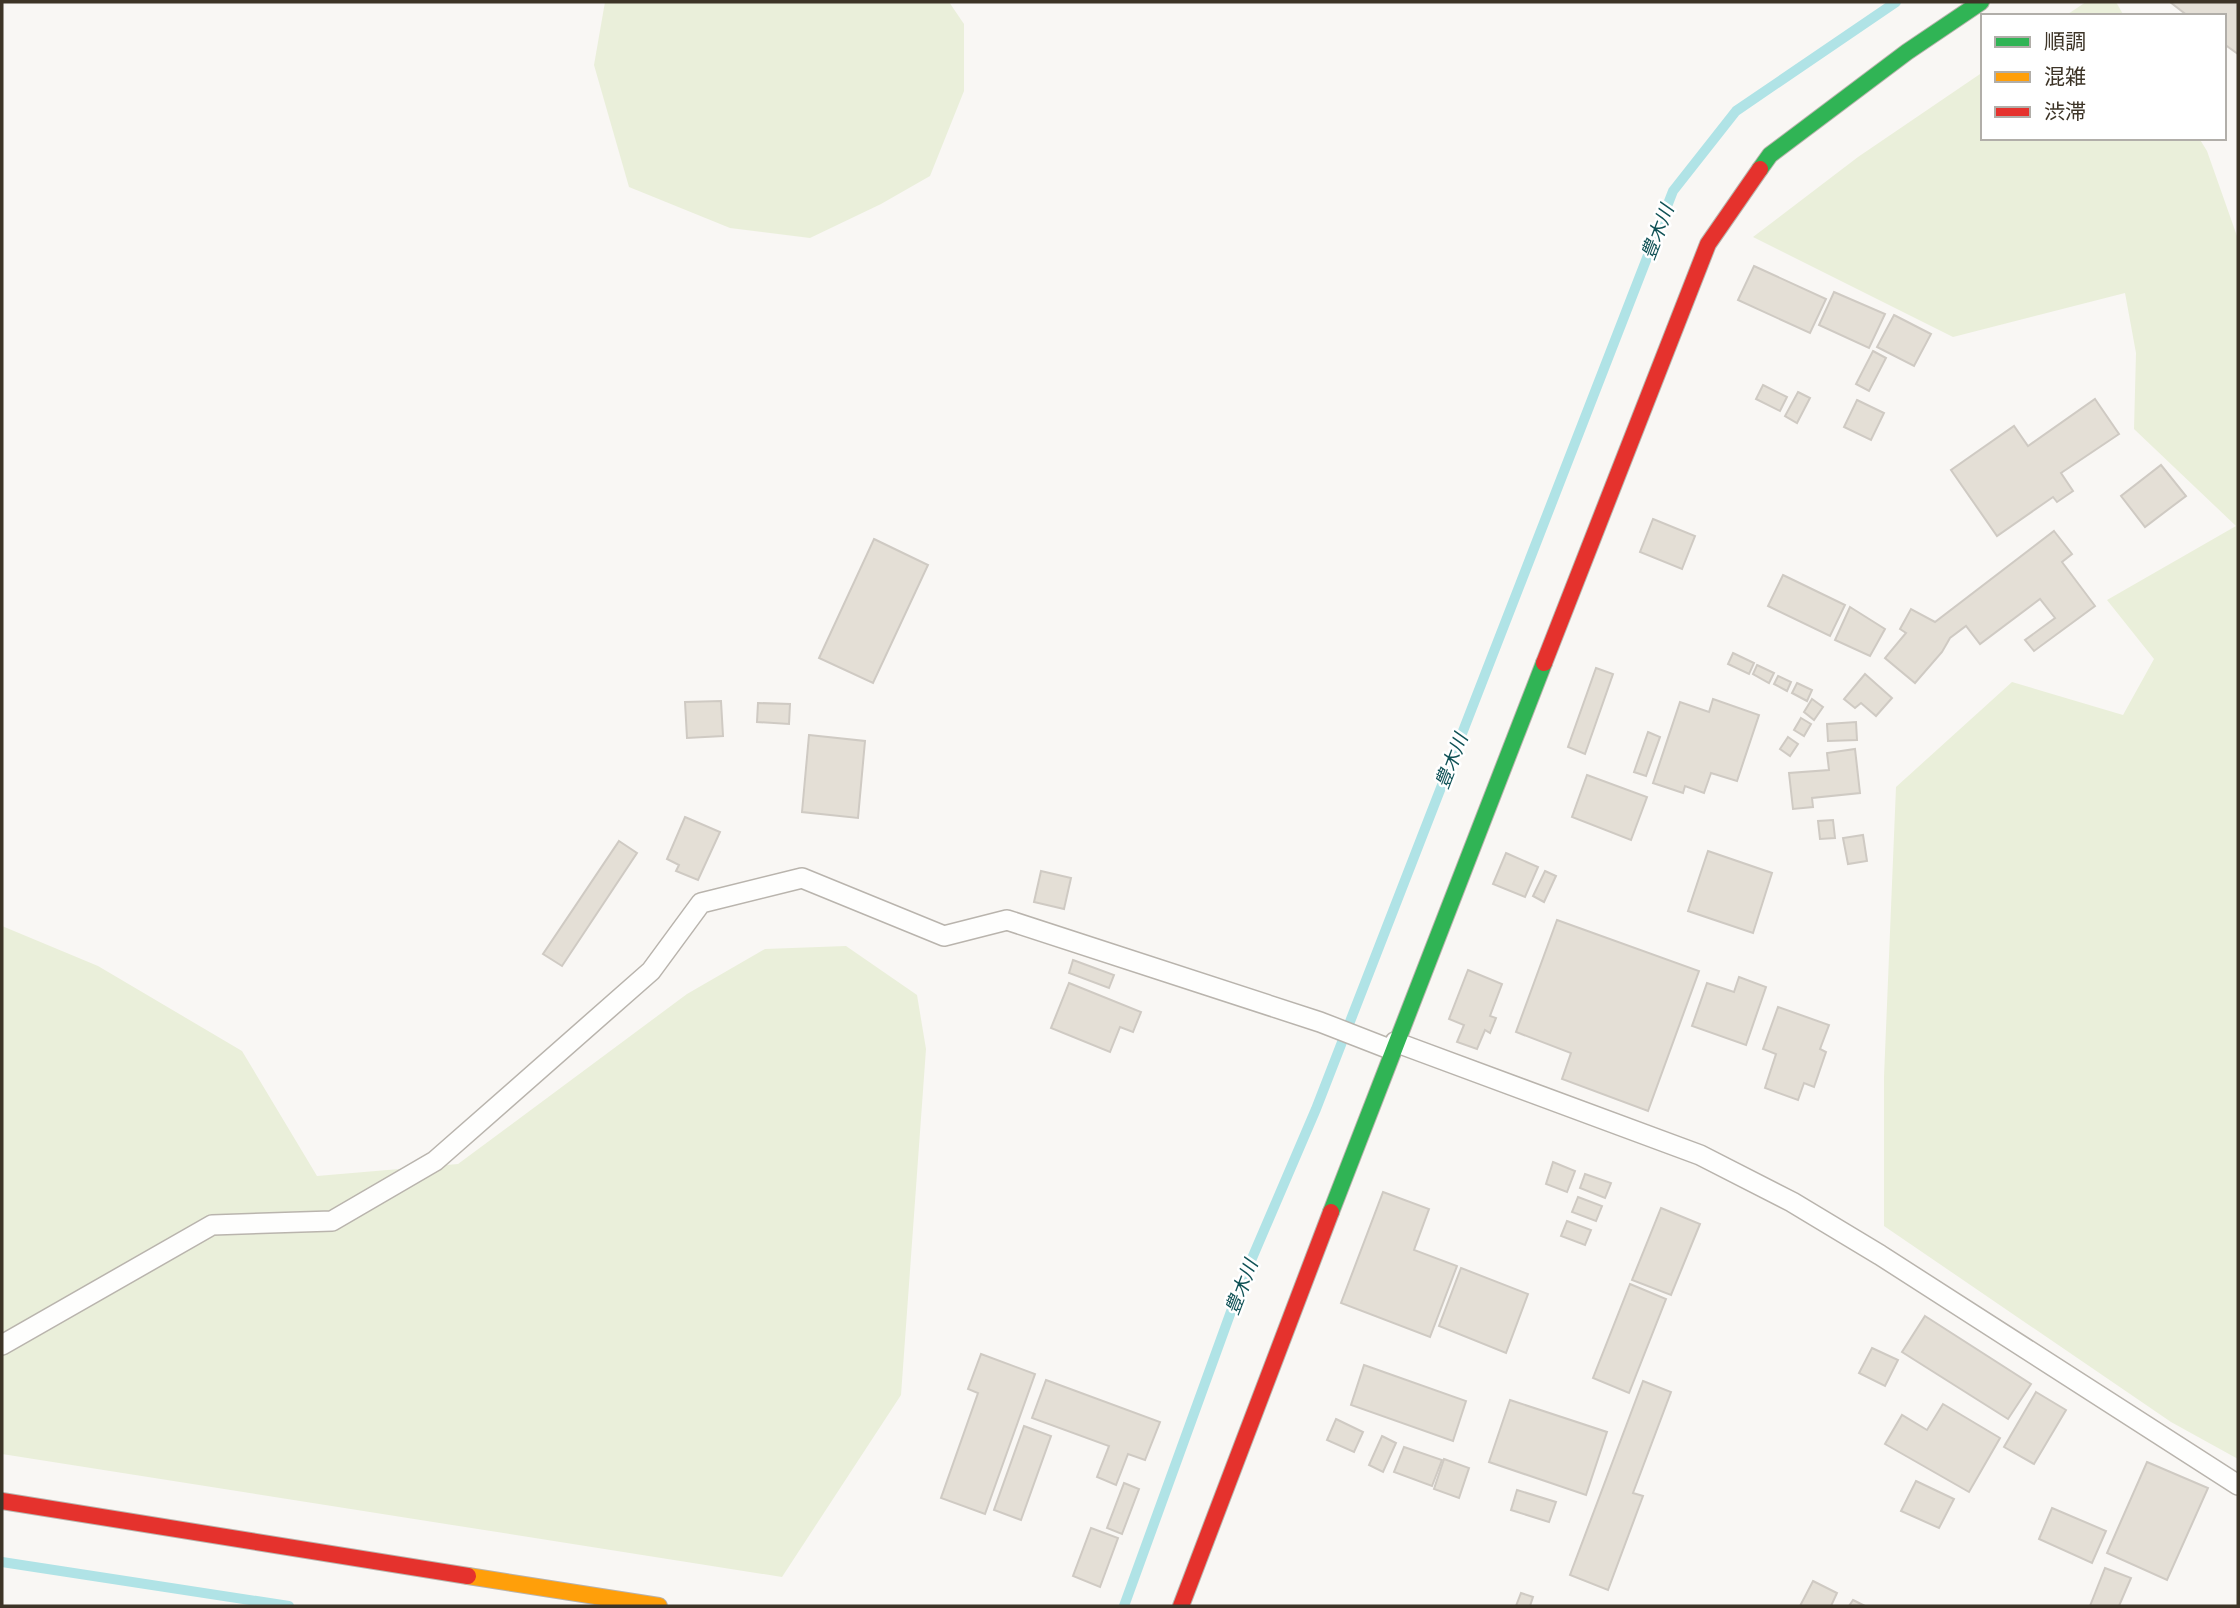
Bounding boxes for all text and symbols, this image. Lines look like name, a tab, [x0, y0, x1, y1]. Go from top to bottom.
legend	[1981, 14, 2226, 140]
text: 順調	[2044, 29, 2086, 53]
text: 混雑	[2044, 64, 2086, 88]
text: 渋滞	[2044, 99, 2086, 123]
water label: 豊木川	[1637, 200, 1678, 263]
water label: 豊木川	[1431, 729, 1472, 792]
water label: 豊木川	[1221, 1255, 1262, 1318]

